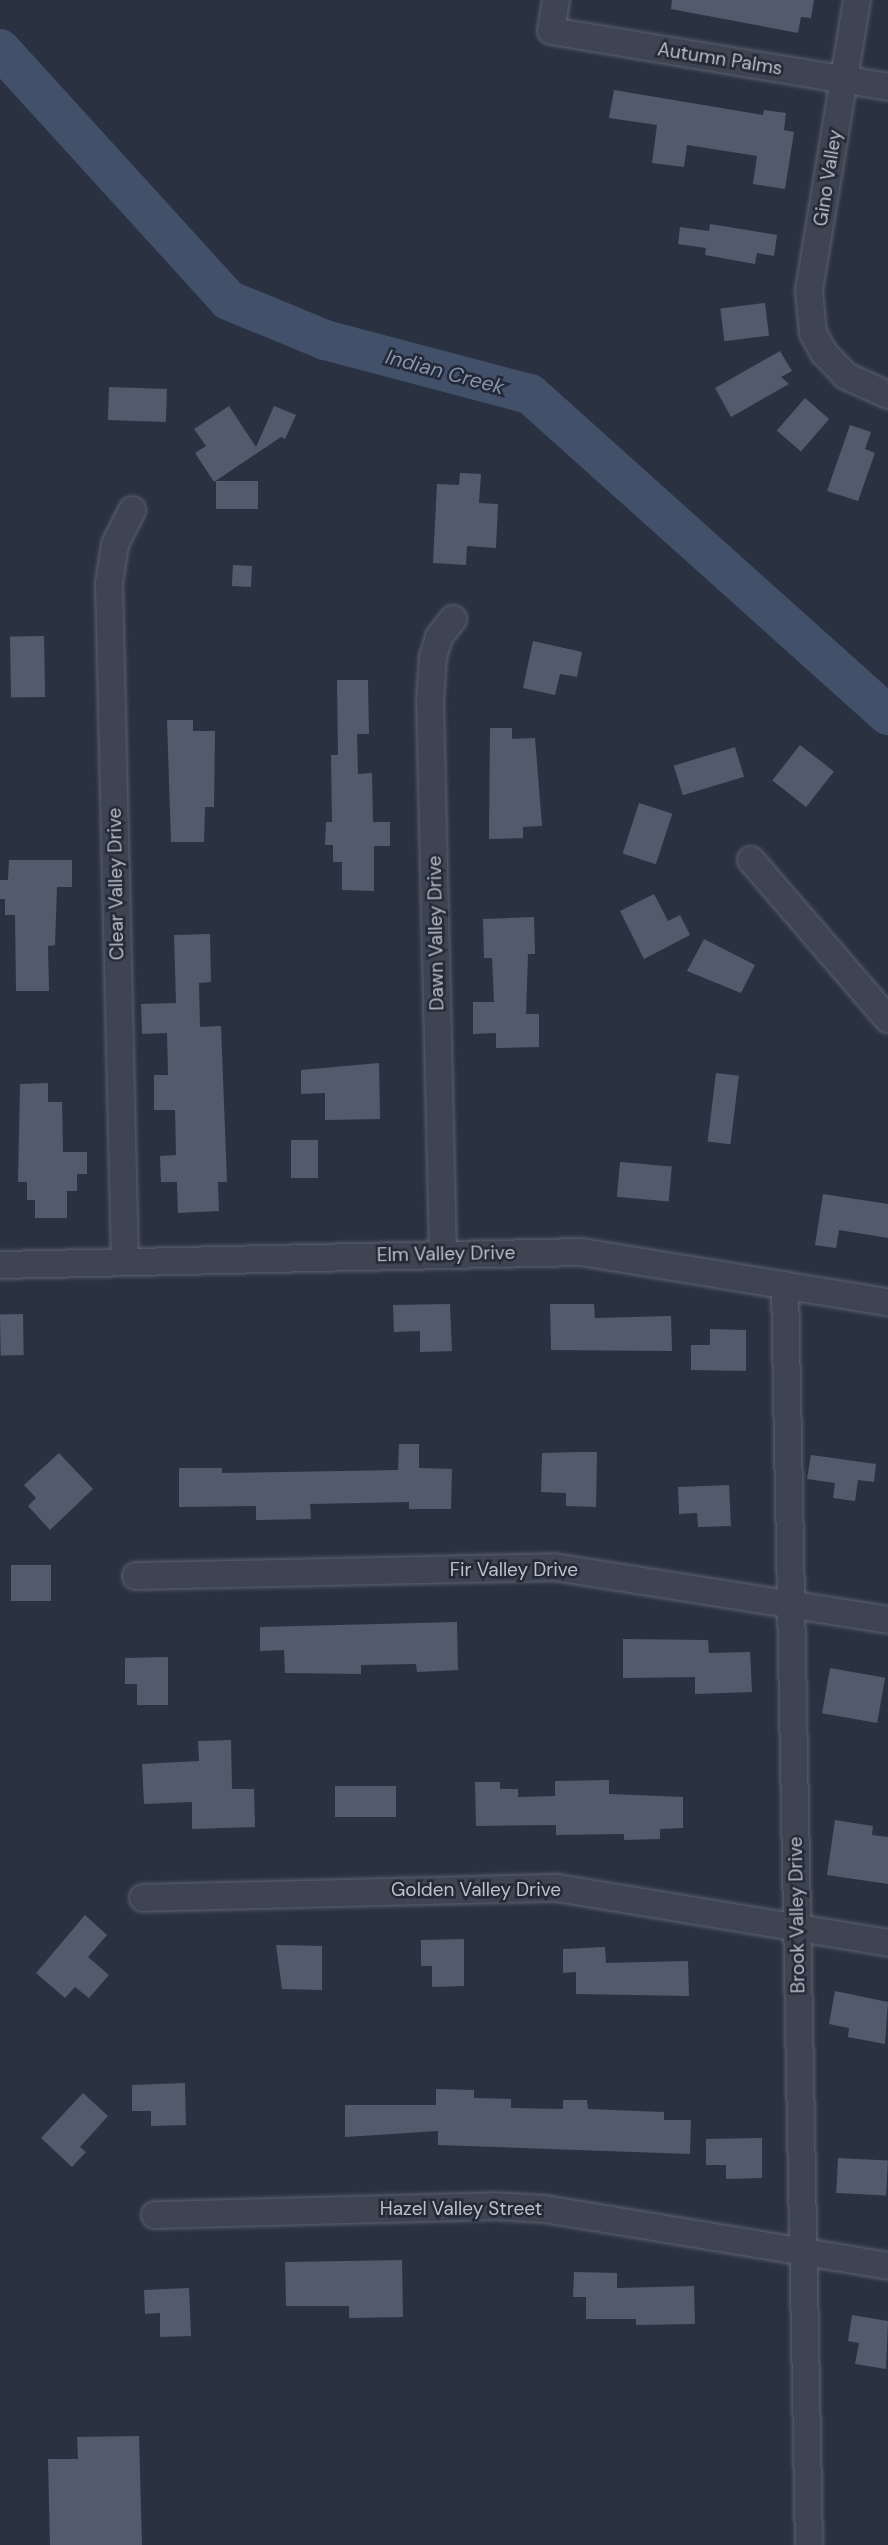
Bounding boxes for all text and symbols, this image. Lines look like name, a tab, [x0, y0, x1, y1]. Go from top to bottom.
street label: Autumn Palms	[656, 38, 784, 80]
street label: Gino Valley	[809, 128, 847, 228]
water label: Indian Creek	[383, 344, 507, 400]
street label: Clear Valley Drive	[103, 808, 129, 960]
street label: Dawn Valley Drive	[423, 855, 449, 1011]
street label: Elm Valley Drive	[377, 1241, 515, 1267]
street label: Fir Valley Drive	[450, 1559, 578, 1581]
street label: Brook Valley Drive	[784, 1836, 810, 1994]
street label: Golden Valley Drive	[391, 1879, 561, 1901]
street label: Hazel Valley Street	[380, 2198, 542, 2220]

